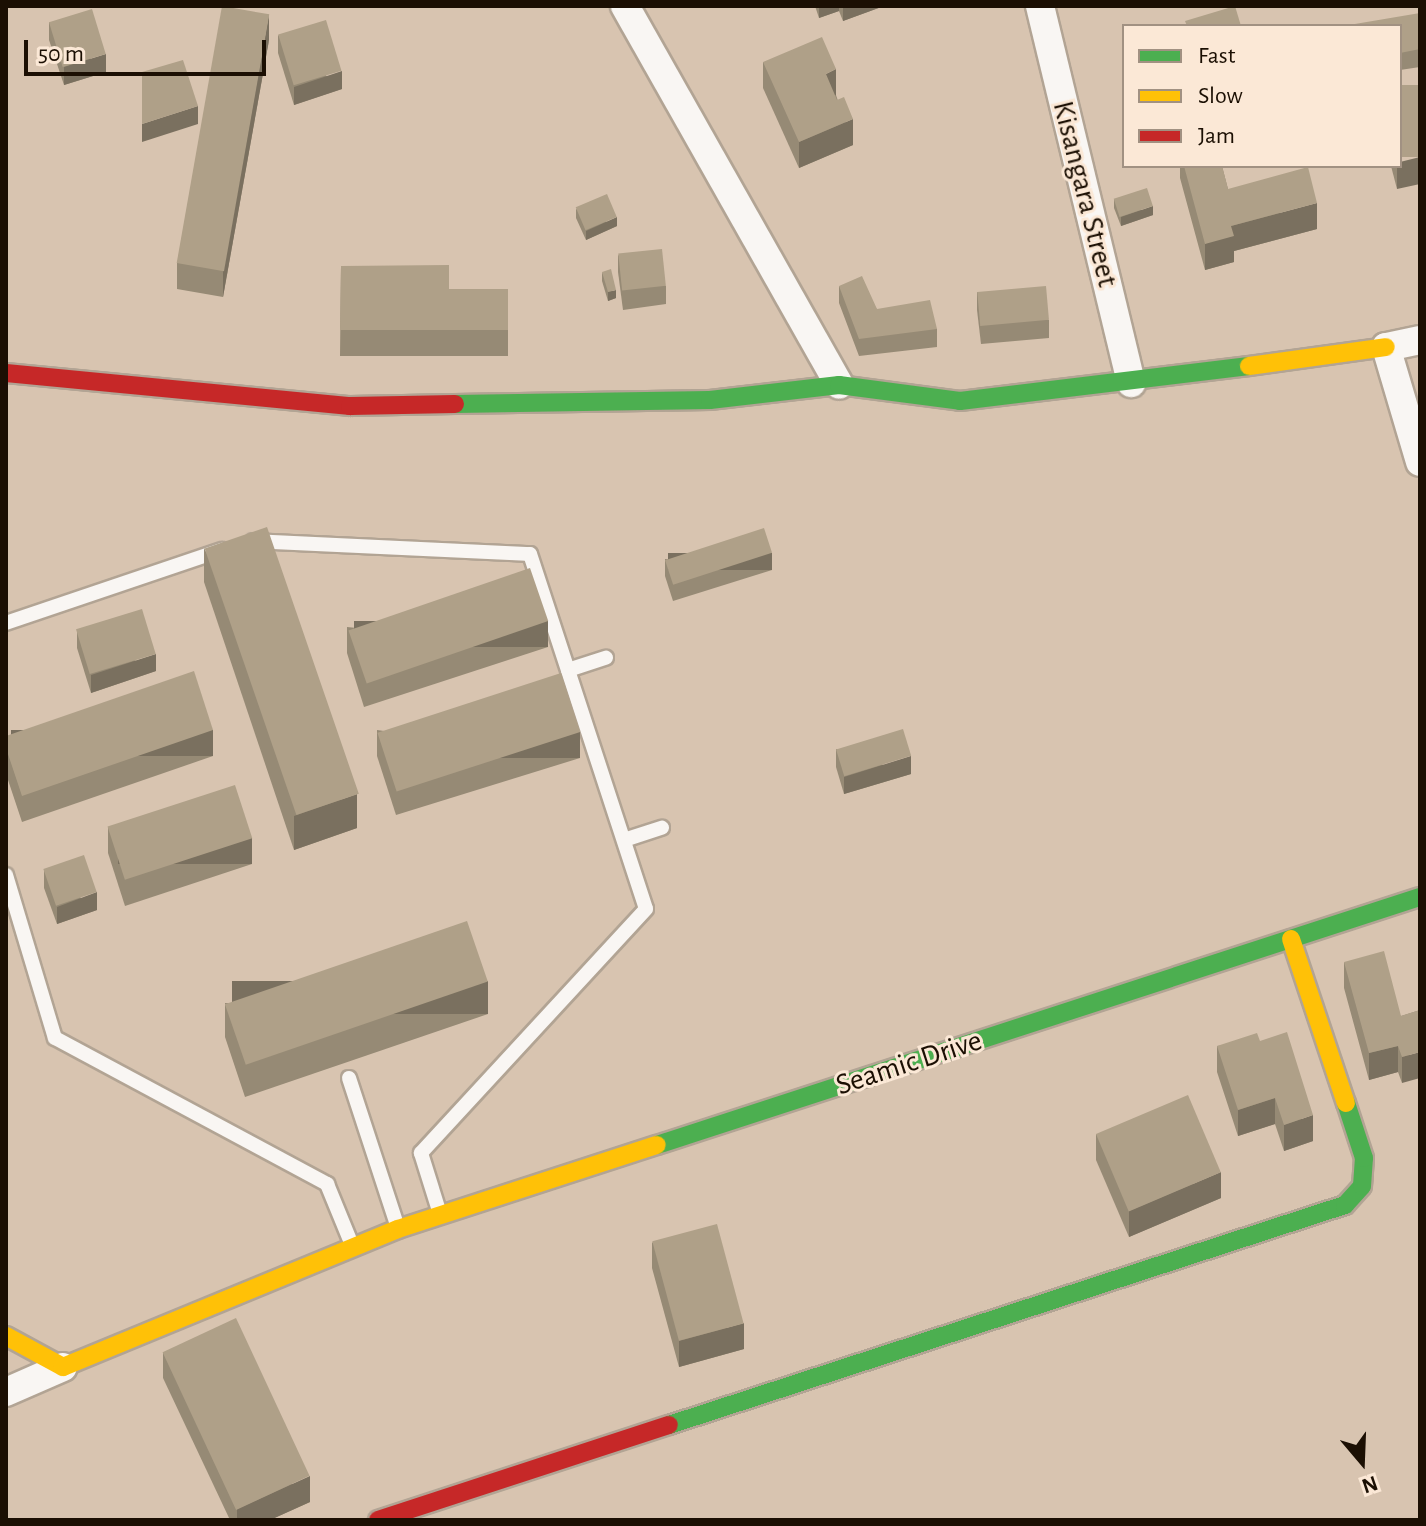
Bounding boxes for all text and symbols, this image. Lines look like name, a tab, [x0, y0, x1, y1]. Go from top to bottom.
scale bar	[28, 24, 270, 74]
legend	[1122, 24, 1402, 168]
text: 50 m	[38, 42, 84, 66]
text: Fast	[1198, 44, 1235, 68]
text: Slow	[1198, 84, 1243, 108]
street label: Kisangara Street	[1045, 97, 1125, 291]
text: Jam	[1198, 124, 1235, 148]
street label: Seamic Drive	[832, 1023, 986, 1103]
north arrow	[1322, 1422, 1402, 1502]
text: N	[1359, 1472, 1381, 1498]

